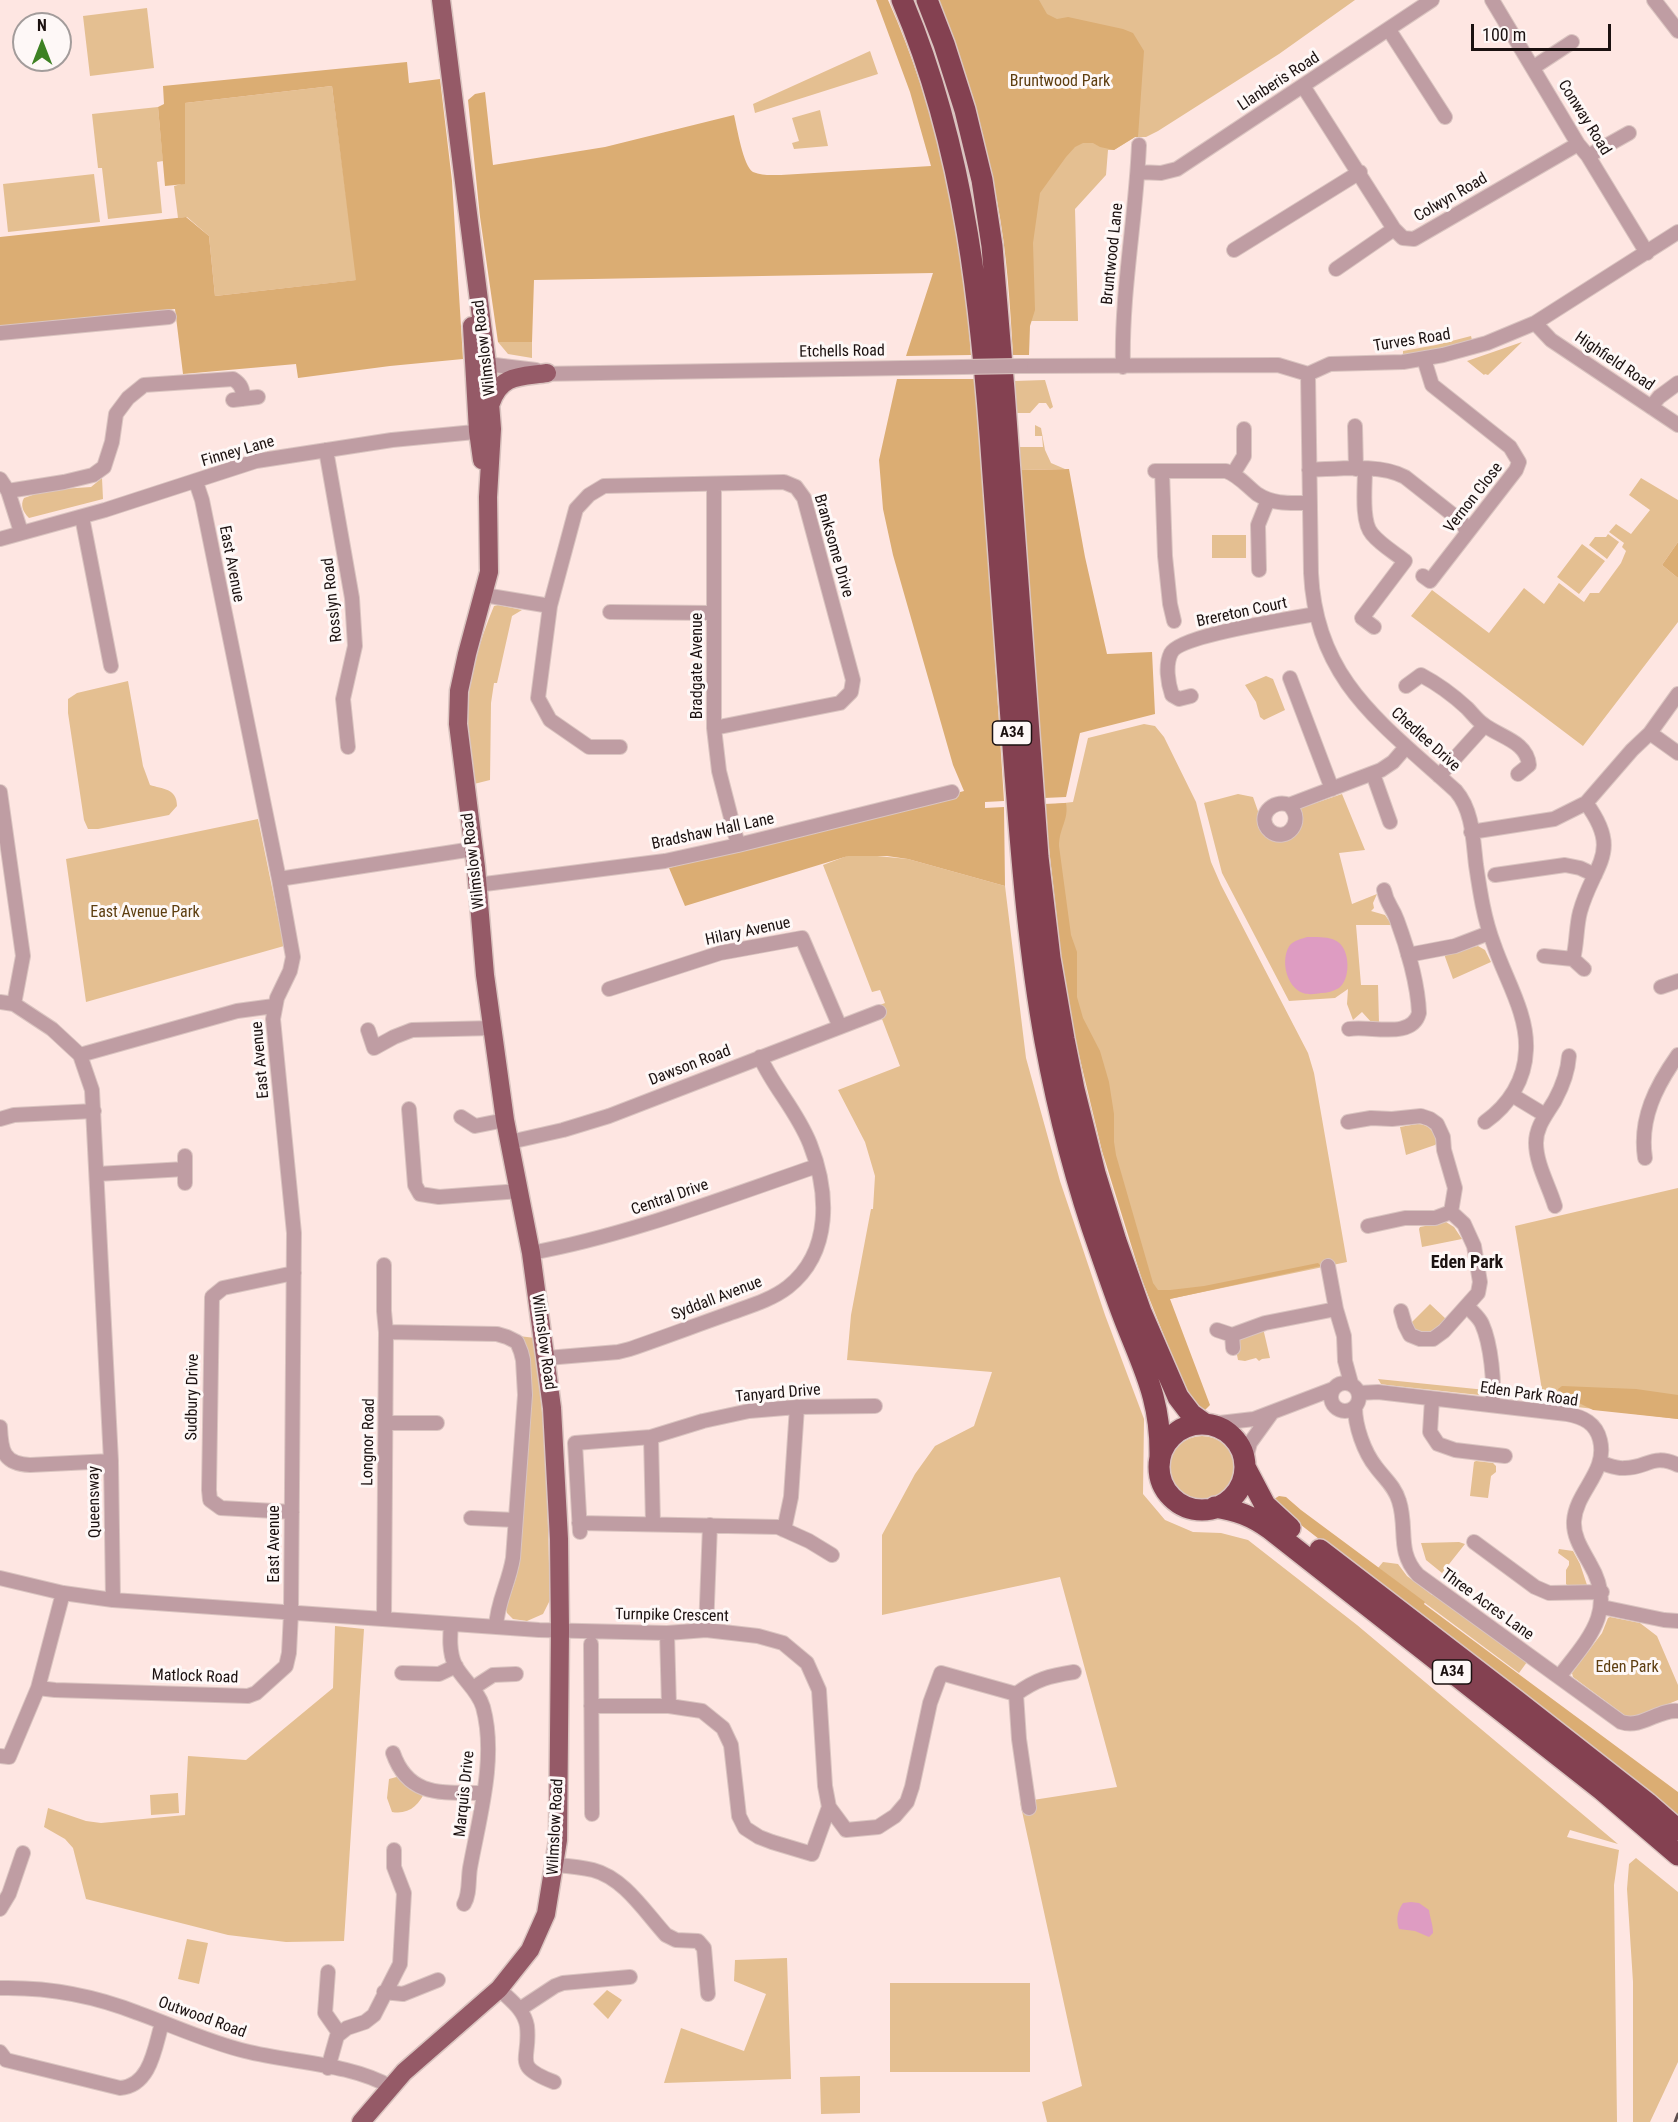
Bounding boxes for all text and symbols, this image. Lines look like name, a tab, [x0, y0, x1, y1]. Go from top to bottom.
north arrow	[12, 12, 72, 72]
scale bar	[1474, 12, 1614, 50]
text: N	[37, 16, 47, 35]
text: 100 m	[1482, 24, 1526, 45]
street label: Llanberis Road	[1234, 48, 1324, 116]
park label: Bruntwood Park	[1010, 72, 1110, 92]
street label: Conway Road	[1553, 77, 1615, 159]
street label: Colwyn Road	[1411, 169, 1491, 227]
street label: Bruntwood Lane	[1098, 202, 1128, 306]
street label: Wilmslow Road	[470, 299, 500, 397]
street label: Turves Road	[1372, 325, 1452, 357]
street label: Highfield Road	[1571, 328, 1657, 396]
street label: Etchells Road	[799, 342, 885, 362]
street label: Finney Lane	[199, 432, 277, 472]
street label: Vernon Close	[1441, 459, 1507, 537]
street label: Branksome Drive	[809, 492, 857, 600]
street label: East Avenue	[214, 524, 248, 604]
street label: Rosslyn Road	[319, 557, 347, 643]
street label: Brereton Court	[1195, 594, 1289, 632]
street label: Bradgate Avenue	[688, 613, 708, 719]
street label: Chedlee Drive	[1386, 704, 1464, 776]
road number: A34	[992, 721, 1032, 745]
street label: Bradshaw Hall Lane	[650, 810, 776, 854]
street label: Wilmslow Road	[459, 812, 489, 910]
park label: East Avenue Park	[90, 903, 200, 923]
street label: Hilary Avenue	[704, 914, 792, 950]
street label: East Avenue	[248, 1021, 274, 1099]
street label: Dawson Road	[646, 1042, 734, 1090]
street label: Central Drive	[629, 1176, 711, 1220]
district label: Eden Park	[1431, 1252, 1503, 1274]
street label: Syddall Avenue	[669, 1273, 765, 1325]
street label: Wilmslow Road	[527, 1293, 559, 1391]
street label: Sudbury Drive	[183, 1353, 203, 1441]
street label: Eden Park Road	[1479, 1379, 1579, 1411]
street label: Tanyard Drive	[735, 1381, 821, 1407]
street label: Longnor Road	[359, 1398, 379, 1486]
street label: Queensway	[85, 1466, 105, 1538]
street label: East Avenue	[265, 1505, 285, 1583]
street label: Three Acres Lane	[1437, 1565, 1537, 1645]
street label: Turnpike Crescent	[615, 1605, 729, 1627]
park label: Eden Park	[1595, 1658, 1659, 1678]
road number: A34	[1432, 1660, 1472, 1684]
street label: Matlock Road	[151, 1666, 239, 1688]
street label: Marquis Drive	[451, 1750, 479, 1838]
street label: Wilmslow Road	[544, 1778, 568, 1876]
street label: Outwood Road	[155, 1993, 249, 2043]

